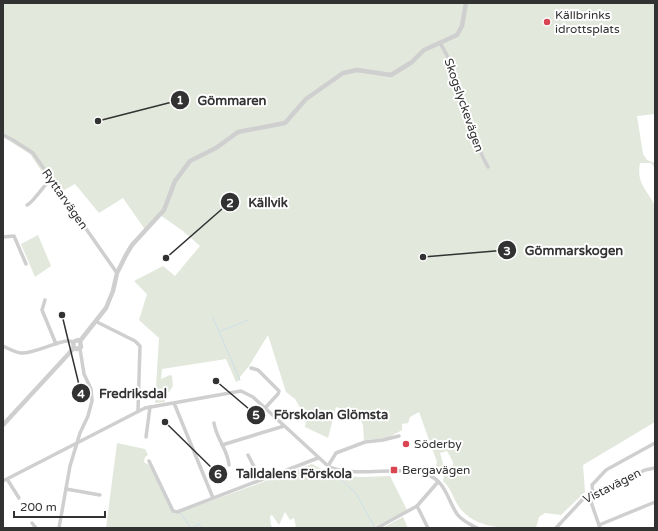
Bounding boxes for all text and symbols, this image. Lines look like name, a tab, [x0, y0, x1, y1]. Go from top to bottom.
place label: Källbrinks idrottsplats	[555, 8, 620, 36]
marker: Källbrinks idrottsplats	[542, 17, 552, 27]
street label: Skogslyckevägen	[441, 56, 487, 154]
callout: Gömmaren	[170, 88, 275, 113]
text: 1	[176, 93, 184, 107]
text: Gömmaren	[198, 93, 267, 109]
street label: Ryttarvägen	[39, 166, 91, 232]
callout: Källvik	[220, 190, 296, 215]
text: Källvik	[248, 195, 288, 211]
text: 2	[226, 196, 234, 210]
callout: Gömmarskogen	[497, 238, 632, 263]
text: Gömmarskogen	[525, 243, 623, 259]
text: 3	[503, 244, 511, 258]
callout: Fredriksdal	[71, 381, 175, 406]
text: Fredriksdal	[99, 386, 167, 402]
text: 4	[77, 387, 85, 401]
callout: Förskolan Glömsta	[246, 402, 397, 427]
text: Förskolan Glömsta	[274, 407, 388, 423]
text: 5	[252, 408, 260, 422]
place label: Söderby	[414, 437, 462, 451]
marker: Söderby	[401, 439, 411, 449]
callout: Talldalens Förskola	[208, 461, 360, 486]
place label: Bergavägen	[402, 463, 470, 477]
marker: Bergavägen	[389, 465, 399, 475]
street label: Vistavägen	[581, 465, 643, 507]
text: Talldalens Förskola	[235, 466, 352, 482]
text: 6	[214, 467, 222, 481]
scale bar	[14, 493, 105, 519]
text: 200 m	[20, 500, 57, 514]

